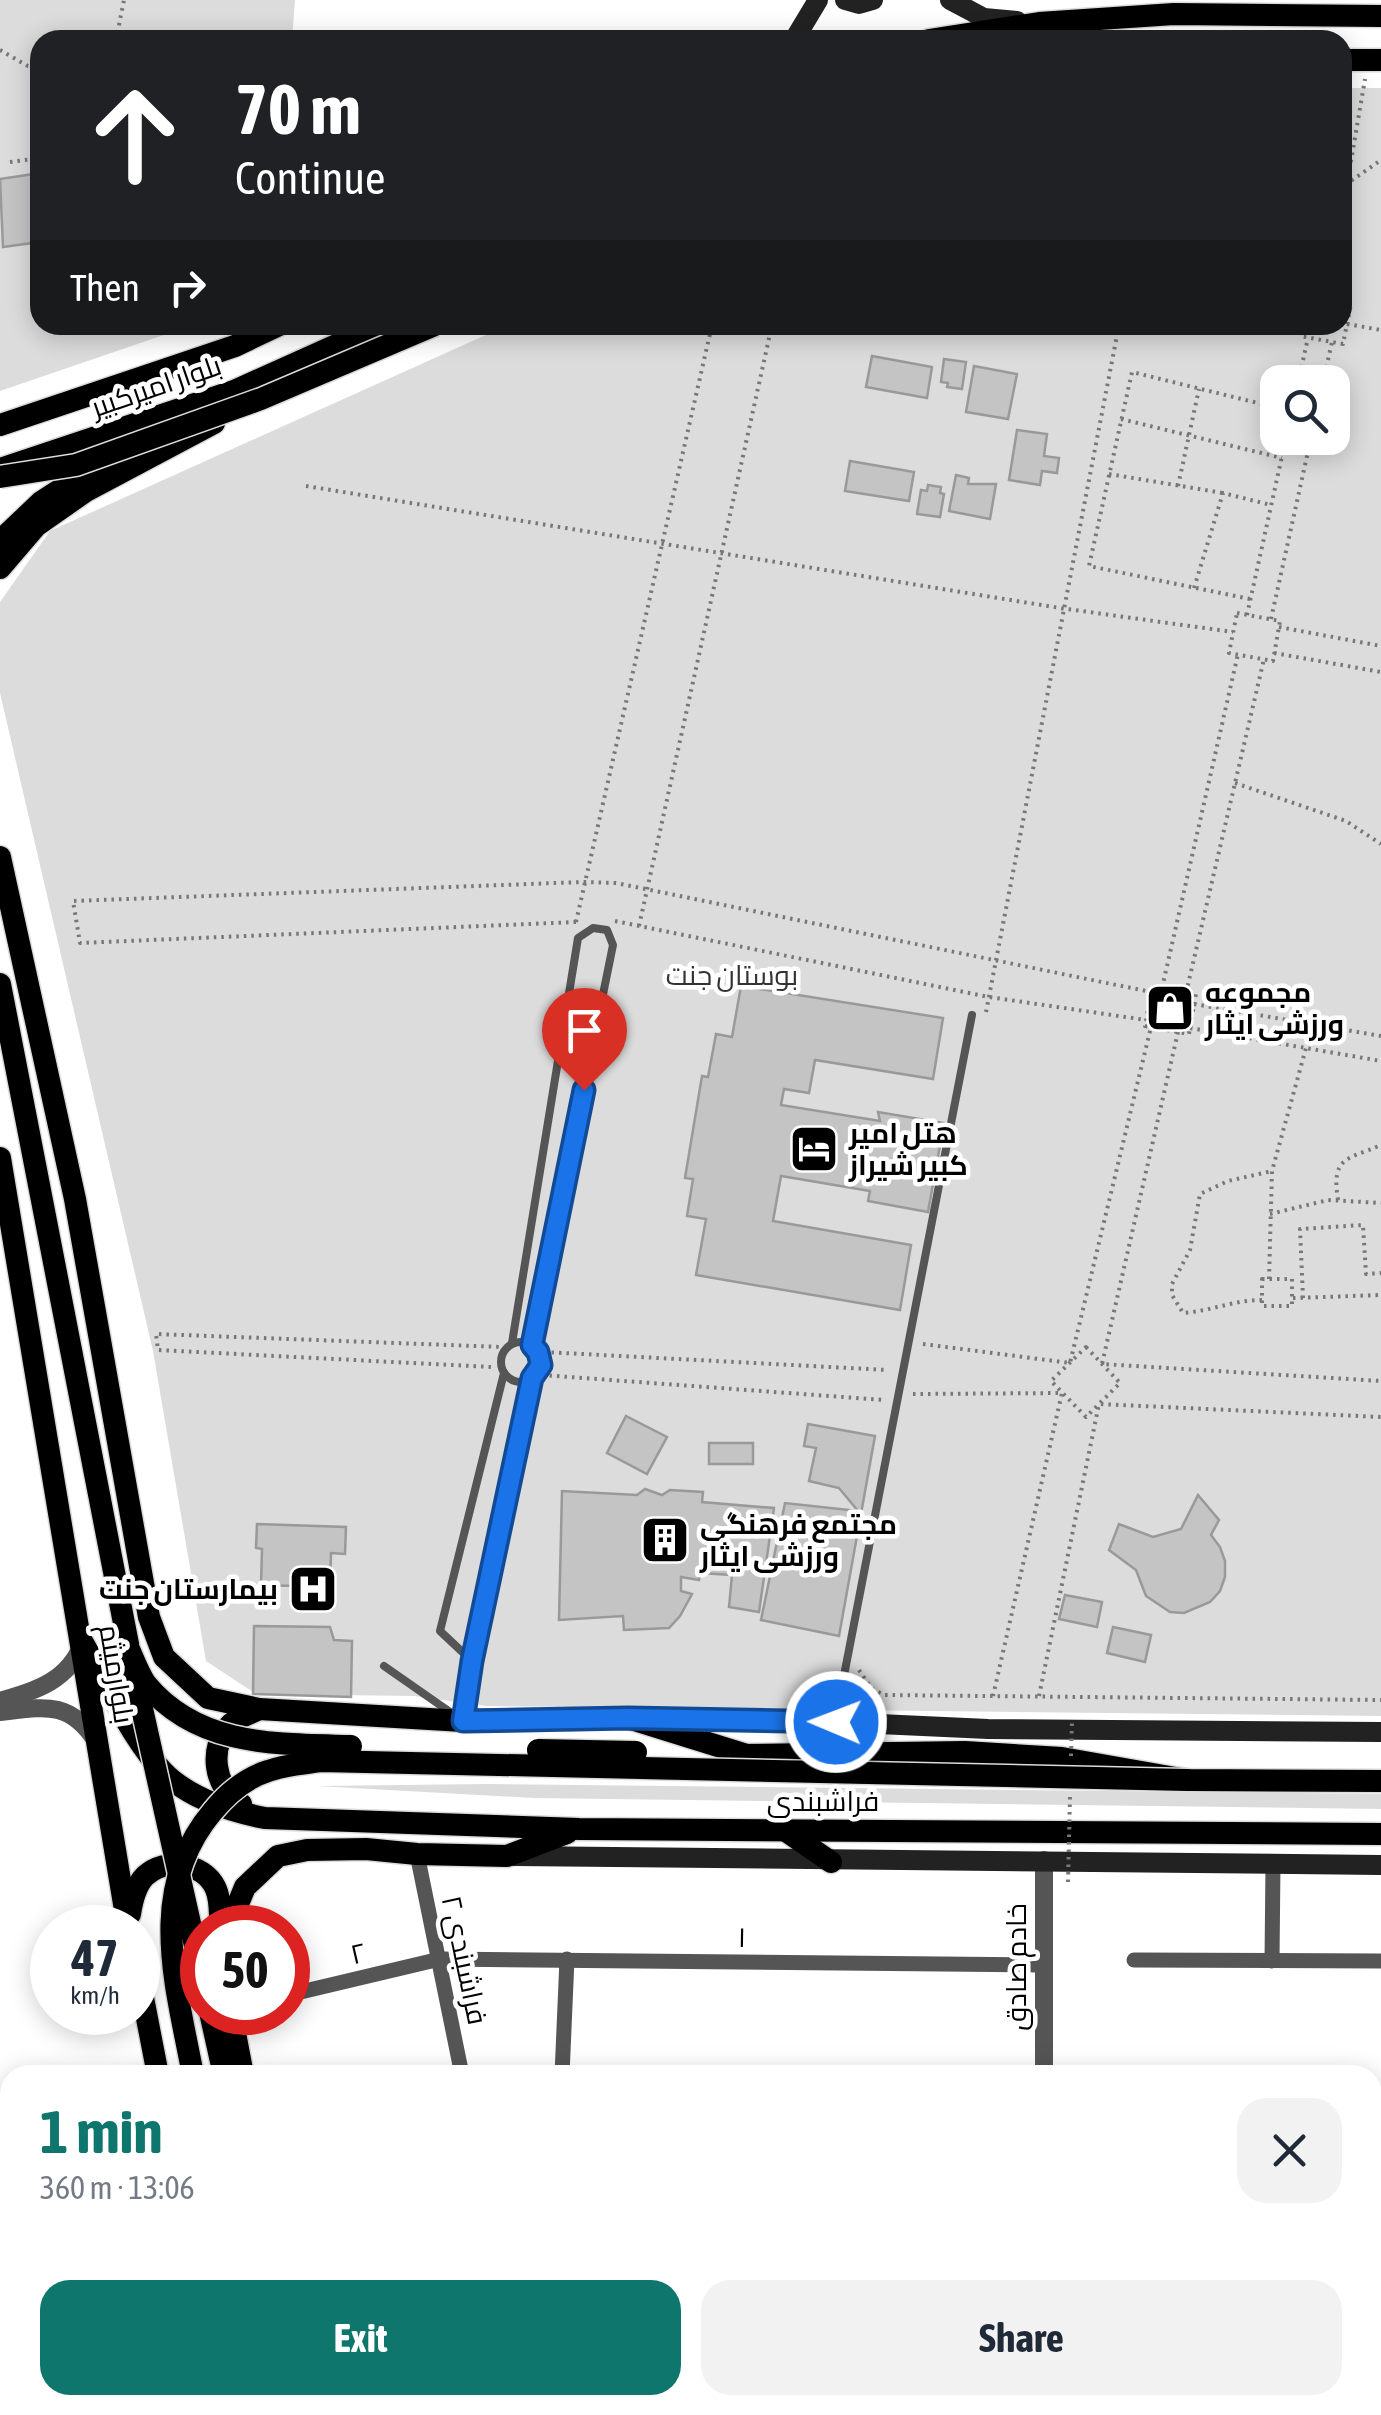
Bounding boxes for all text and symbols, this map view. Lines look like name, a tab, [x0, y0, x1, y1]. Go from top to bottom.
text: 70 m	[235, 69, 361, 149]
icon: ahead	[70, 70, 200, 200]
text: Continue	[235, 152, 386, 204]
icon: right	[160, 260, 215, 315]
text: Then	[70, 266, 140, 309]
street label: بلوار امیرکبیر	[85, 349, 225, 424]
map controls	[1260, 365, 1350, 455]
button: search	[1260, 365, 1350, 455]
park label: بوستان جنت	[666, 959, 798, 992]
place label: مجموعه ورزشی ایثار	[1204, 976, 1344, 1041]
shop icon: مجموعه ورزشی ایثار	[1144, 982, 1196, 1034]
pin	[542, 988, 627, 1091]
icon: arrive	[557, 1003, 612, 1058]
place label: هتل امیر کبیر شیراز	[848, 1117, 968, 1182]
hotel icon: هتل امیر کبیر شیراز	[788, 1123, 840, 1175]
place label: مجتمع فرهنگی ورزشی ایثار	[699, 1508, 897, 1573]
building icon: مجتمع فرهنگی ورزشی ایثار	[639, 1514, 691, 1566]
hospital icon: بیمارستان جنت	[287, 1563, 339, 1615]
place label: بیمارستان جنت	[99, 1573, 278, 1606]
street label: بلوارمیثم	[89, 1622, 141, 1727]
position arrow	[784, 1670, 888, 1774]
street label: فراشبندی	[767, 1785, 879, 1818]
street label: ۲ فراشبندی	[435, 1892, 494, 2028]
street label: خادم صادق	[1000, 1903, 1036, 2031]
speed limit sign: 50	[180, 1905, 310, 2035]
street label: ۱	[737, 1921, 747, 1953]
text: 47	[71, 1929, 118, 1987]
street label: ۲	[347, 1936, 369, 1970]
text: km/h	[70, 1981, 120, 2009]
text: 1 min	[40, 2097, 163, 2166]
button: close	[1237, 2098, 1342, 2203]
text: 360 m · 13:06	[40, 2169, 195, 2206]
button: Exit	[40, 2280, 681, 2395]
button: Share	[701, 2280, 1342, 2395]

